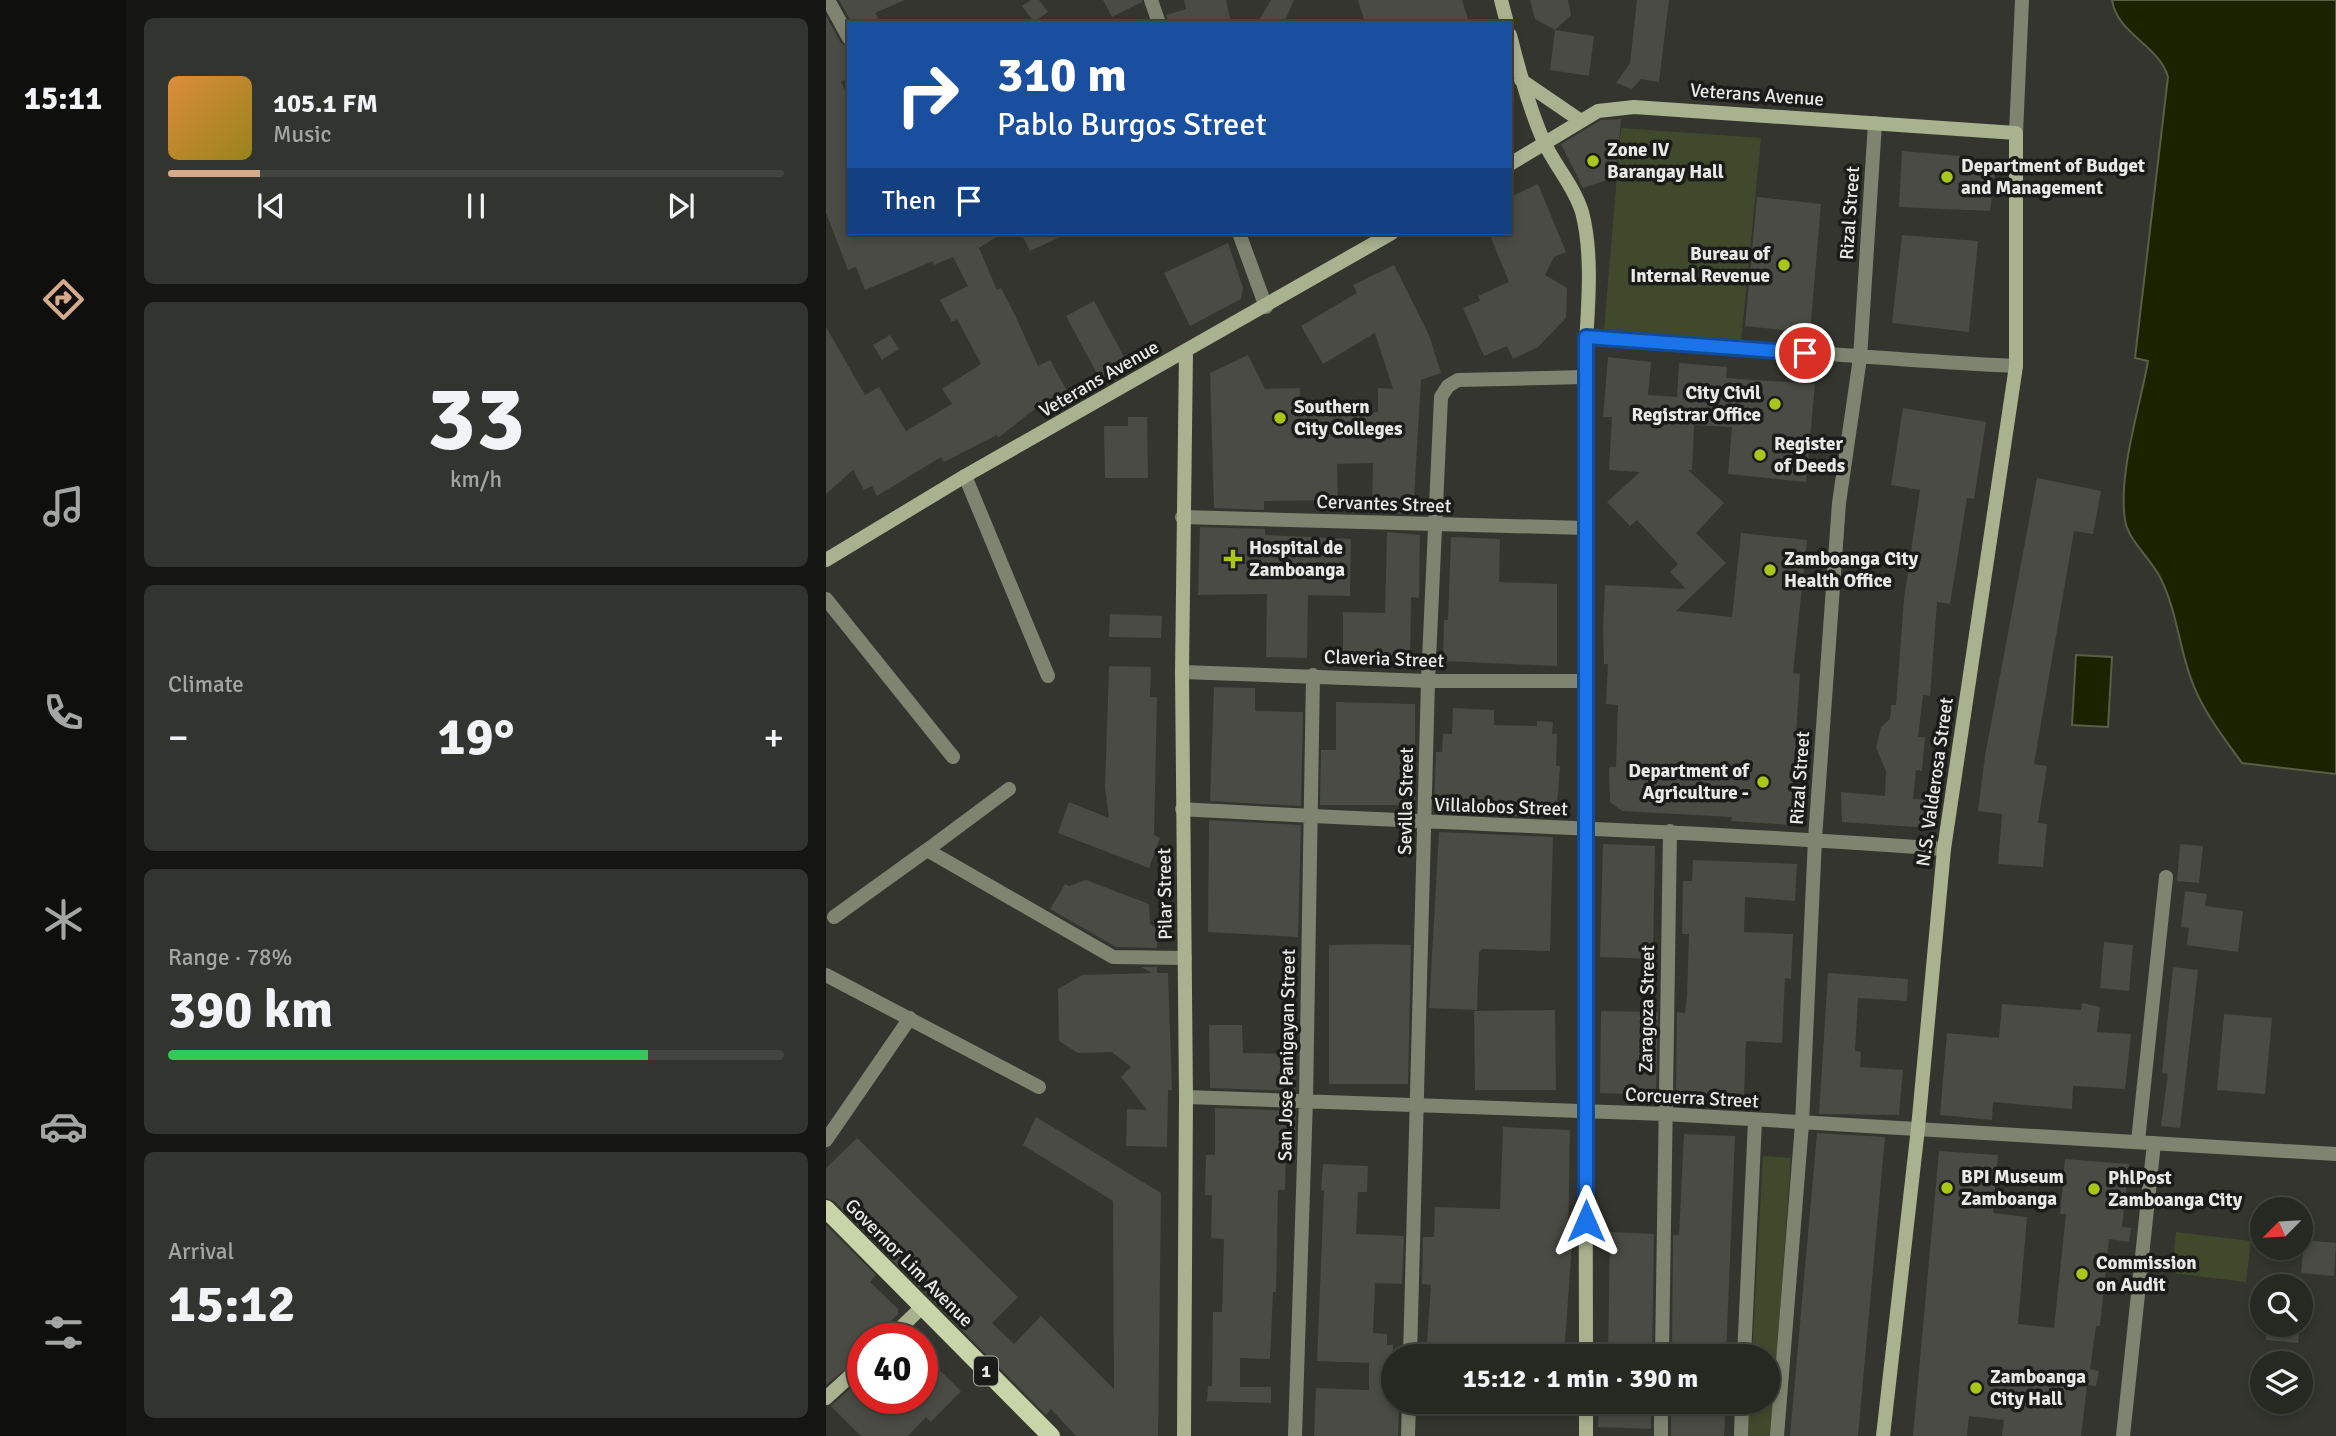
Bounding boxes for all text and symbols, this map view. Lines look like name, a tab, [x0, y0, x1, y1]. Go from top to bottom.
text: 310 m	[997, 45, 1127, 105]
icon: right	[882, 49, 973, 140]
street label: Veterans Avenue	[1689, 78, 1825, 112]
text: 15:11	[24, 79, 102, 118]
text: 105.1 FM	[273, 88, 378, 120]
text: Pablo Burgos Street	[997, 105, 1267, 144]
text: Music	[273, 120, 331, 149]
place label: Zone IV Barangay Hall	[1607, 138, 1724, 184]
marker: Zone IV Barangay Hall	[1585, 153, 1601, 169]
place label: Department of Budget and Management	[1961, 154, 2145, 200]
street label: Rizal Street	[1835, 165, 1865, 261]
marker: Department of Budget and Management	[1939, 169, 1955, 185]
icon: arrive	[950, 182, 988, 220]
text: Then	[882, 185, 936, 217]
icon: previous	[252, 187, 290, 225]
icon: pause	[457, 187, 495, 225]
icon: next	[662, 187, 700, 225]
place label: Bureau of Internal Revenue	[1630, 242, 1771, 288]
marker: Bureau of Internal Revenue	[1776, 257, 1792, 273]
icon: directions	[39, 275, 88, 324]
pin	[1775, 323, 1835, 383]
icon: arrive	[1786, 334, 1824, 372]
street label: Veterans Avenue	[1035, 335, 1163, 423]
text: 33	[427, 363, 525, 476]
place label: City Civil Registrar Office	[1632, 381, 1761, 427]
place label: Southern City Colleges	[1294, 395, 1402, 441]
marker: City Civil Registrar Office	[1767, 396, 1783, 412]
marker: Southern City Colleges	[1272, 410, 1288, 426]
place label: Register of Deeds	[1774, 432, 1845, 478]
marker: Register of Deeds	[1752, 447, 1768, 463]
text: km/h	[450, 465, 502, 494]
icon: music	[39, 482, 88, 531]
street label: Cervantes Street	[1316, 490, 1452, 518]
place label: Hospital de Zamboanga	[1249, 536, 1345, 582]
place label: Zamboanga City Health Office	[1784, 547, 1919, 593]
marker: Hospital de Zamboanga	[1223, 549, 1243, 569]
marker: Zamboanga City Health Office	[1762, 562, 1778, 578]
street label: Claveria Street	[1324, 645, 1445, 673]
text: Climate	[168, 670, 244, 699]
icon: phone	[39, 688, 88, 737]
street label: N.S. Valderosa Street	[1911, 696, 1959, 868]
text: 19°	[438, 705, 514, 769]
text: −	[168, 714, 189, 761]
text: +	[763, 714, 784, 761]
street label: Rizal Street	[1785, 730, 1815, 826]
street label: Sevilla Street	[1393, 747, 1419, 855]
place label: Department of Agriculture -	[1628, 759, 1750, 805]
marker: Department of Agriculture -	[1755, 774, 1771, 790]
street label: Villalobos Street	[1434, 793, 1569, 821]
street label: Pilar Street	[1152, 848, 1178, 940]
icon: climate	[39, 895, 88, 944]
text: Range · 78%	[168, 943, 292, 972]
street label: Zaragoza Street	[1634, 945, 1660, 1073]
street label: San Jose Panigayan Street	[1273, 948, 1301, 1161]
text: 390 km	[168, 978, 333, 1042]
street label: Corcuerra Street	[1625, 1083, 1760, 1114]
icon: car	[39, 1102, 88, 1151]
place label: BPI Museum Zamboanga	[1961, 1165, 2064, 1211]
place label: PhlPost Zamboanga City	[2108, 1166, 2243, 1212]
marker: BPI Museum Zamboanga	[1939, 1180, 1955, 1196]
marker: PhlPost Zamboanga City	[2086, 1181, 2102, 1197]
position arrow	[1549, 1184, 1623, 1258]
street label: Governor Lim Avenue	[840, 1194, 978, 1332]
north arrow	[2250, 1197, 2314, 1260]
map controls	[2250, 1197, 2313, 1414]
text: Arrival	[168, 1237, 234, 1266]
place label: Commission on Audit	[2096, 1251, 2197, 1297]
marker: Commission on Audit	[2074, 1266, 2090, 1282]
text: 15:12	[168, 1272, 296, 1336]
button: search	[2250, 1274, 2313, 1337]
icon: filters	[39, 1308, 88, 1357]
speed limit sign: 40	[847, 1323, 938, 1414]
button: layers	[2250, 1351, 2313, 1414]
road number: 1	[974, 1356, 998, 1386]
text: 15:12 · 1 min · 390 m	[1463, 1363, 1698, 1395]
place label: Zamboanga City Hall	[1990, 1365, 2086, 1411]
marker: Zamboanga City Hall	[1968, 1380, 1984, 1396]

